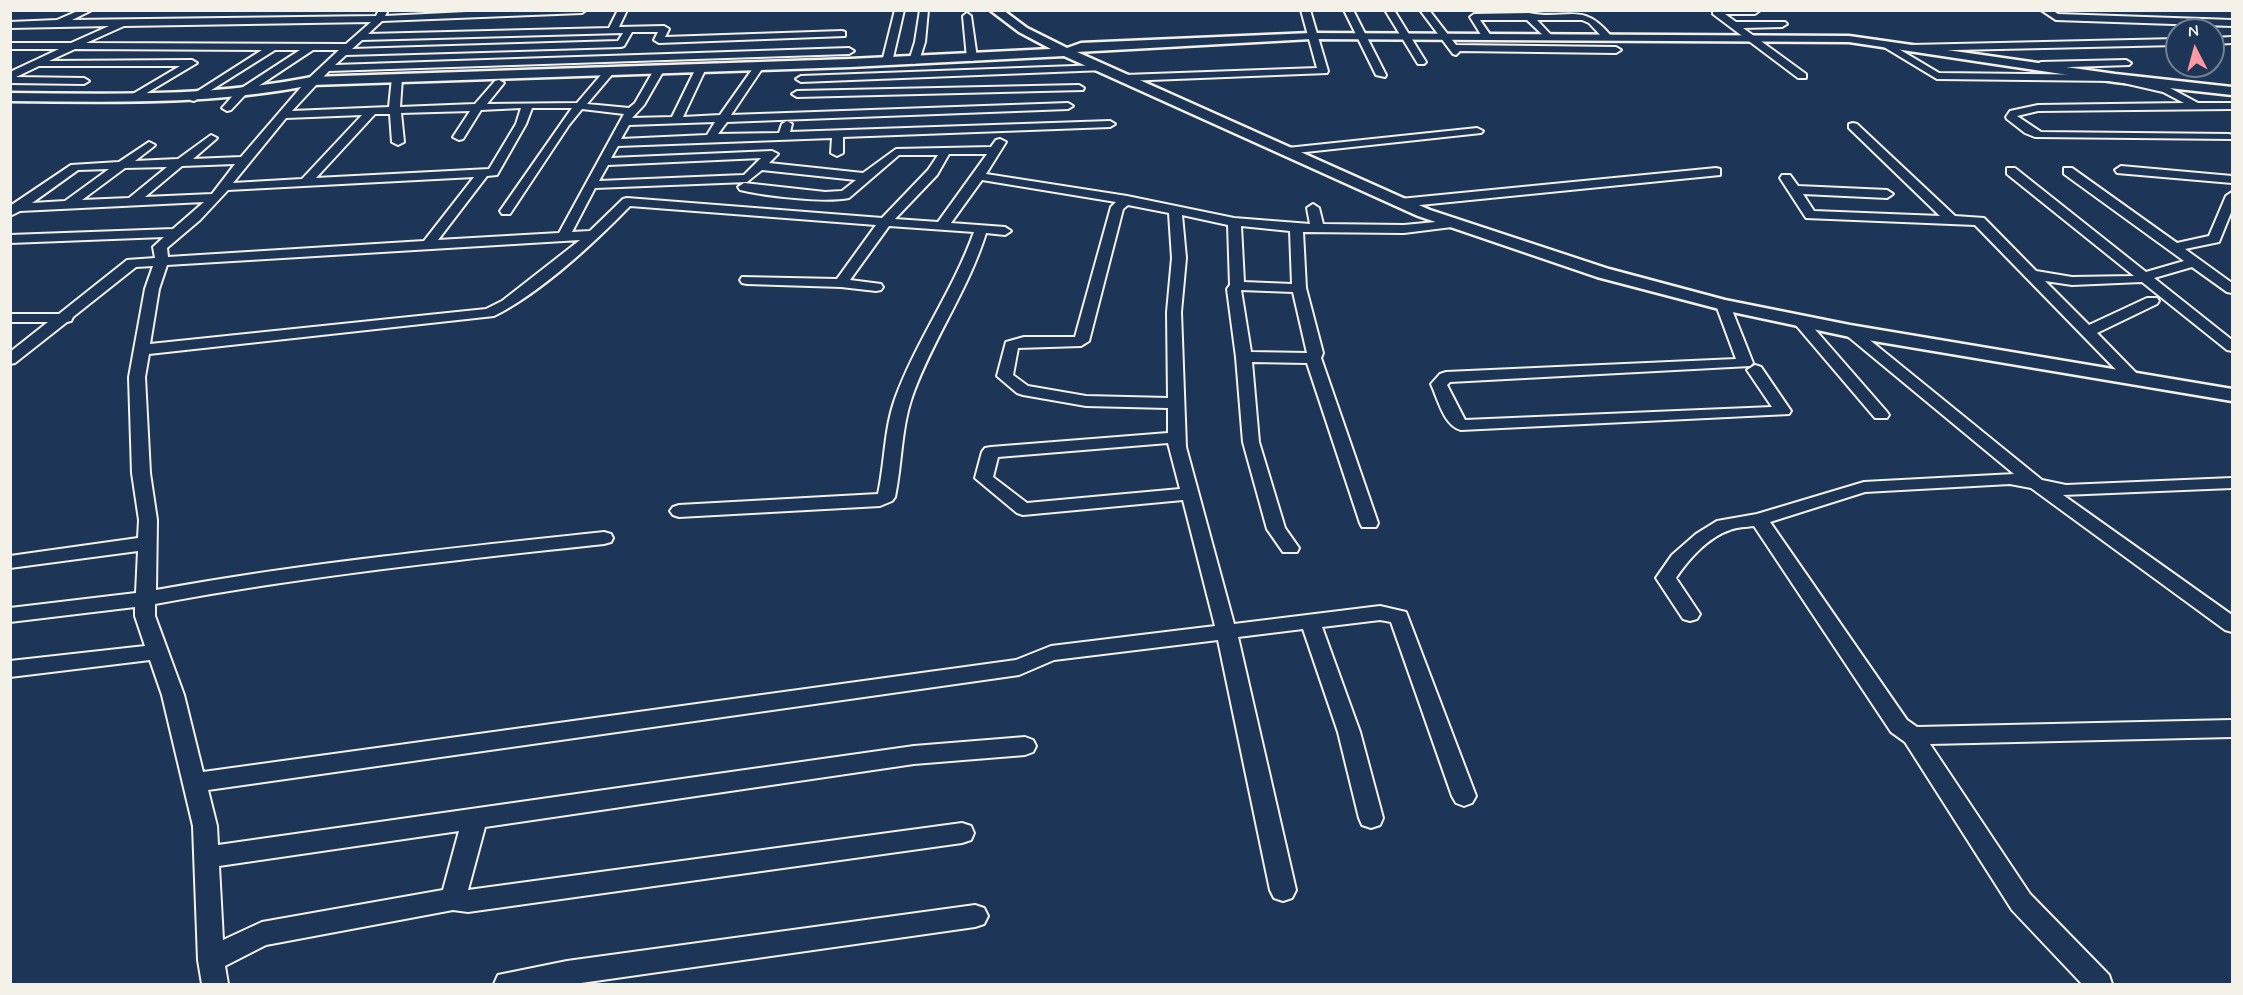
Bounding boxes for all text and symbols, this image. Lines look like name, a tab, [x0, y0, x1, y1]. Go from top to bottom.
north arrow	[2165, 18, 2225, 78]
text: N	[2187, 21, 2200, 43]

